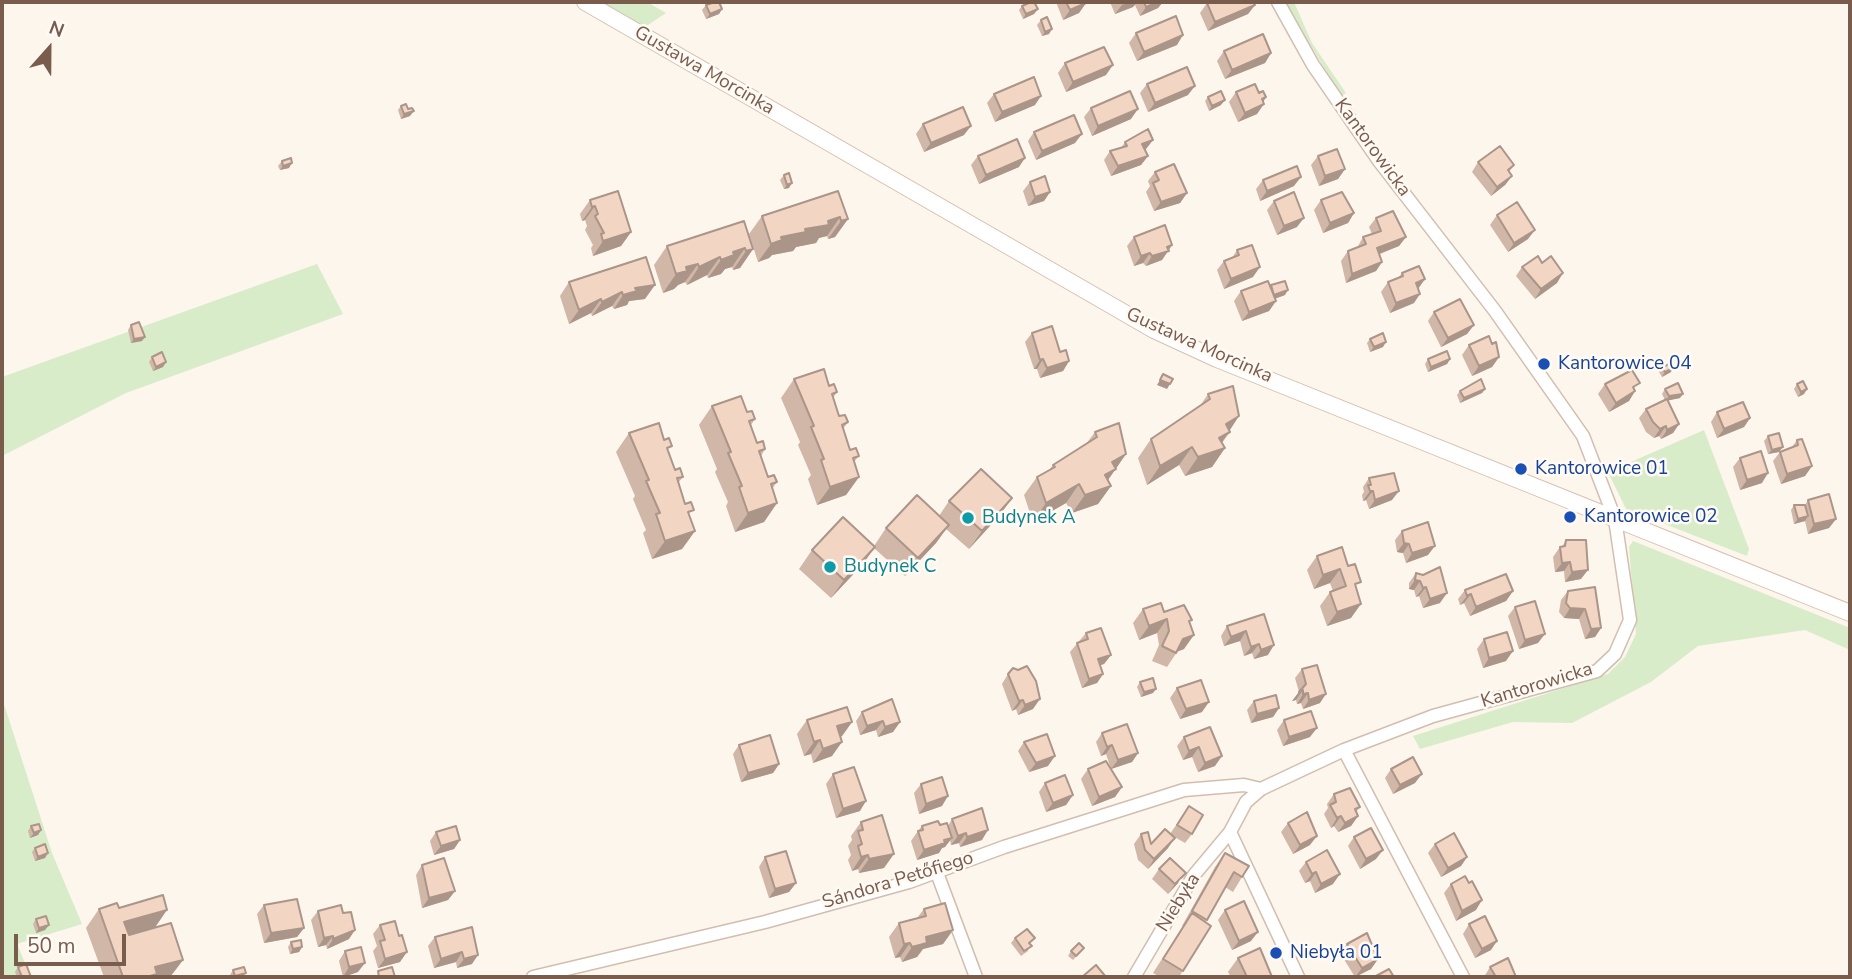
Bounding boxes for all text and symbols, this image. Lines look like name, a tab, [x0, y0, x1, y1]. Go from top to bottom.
north arrow	[14, 14, 84, 84]
text: N	[45, 15, 68, 44]
street label: Gustawa Morcinka	[630, 22, 778, 120]
street label: Kantorowicka	[1329, 95, 1415, 201]
street label: Gustawa Morcinka	[1122, 303, 1276, 389]
place label: Kantorowice 04	[1558, 353, 1692, 375]
marker: Kantorowice 04	[1536, 356, 1552, 372]
place label: Kantorowice 01	[1535, 458, 1669, 480]
marker: Kantorowice 01	[1513, 461, 1529, 477]
place label: Kantorowice 02	[1584, 506, 1718, 528]
place label: Budynek A	[982, 507, 1075, 529]
marker: Kantorowice 02	[1562, 509, 1578, 525]
marker: Budynek A	[960, 510, 976, 526]
place label: Budynek C	[844, 556, 936, 578]
marker: Budynek C	[822, 559, 838, 575]
street label: Kantorowicka	[1478, 658, 1596, 714]
street label: Sándora Petőfiego	[820, 847, 976, 915]
street label: Niebyła	[1152, 869, 1206, 937]
scale bar	[18, 920, 130, 964]
text: 50 m	[27, 932, 76, 960]
place label: Niebyła 01	[1290, 942, 1383, 964]
marker: Niebyła 01	[1268, 945, 1284, 961]

